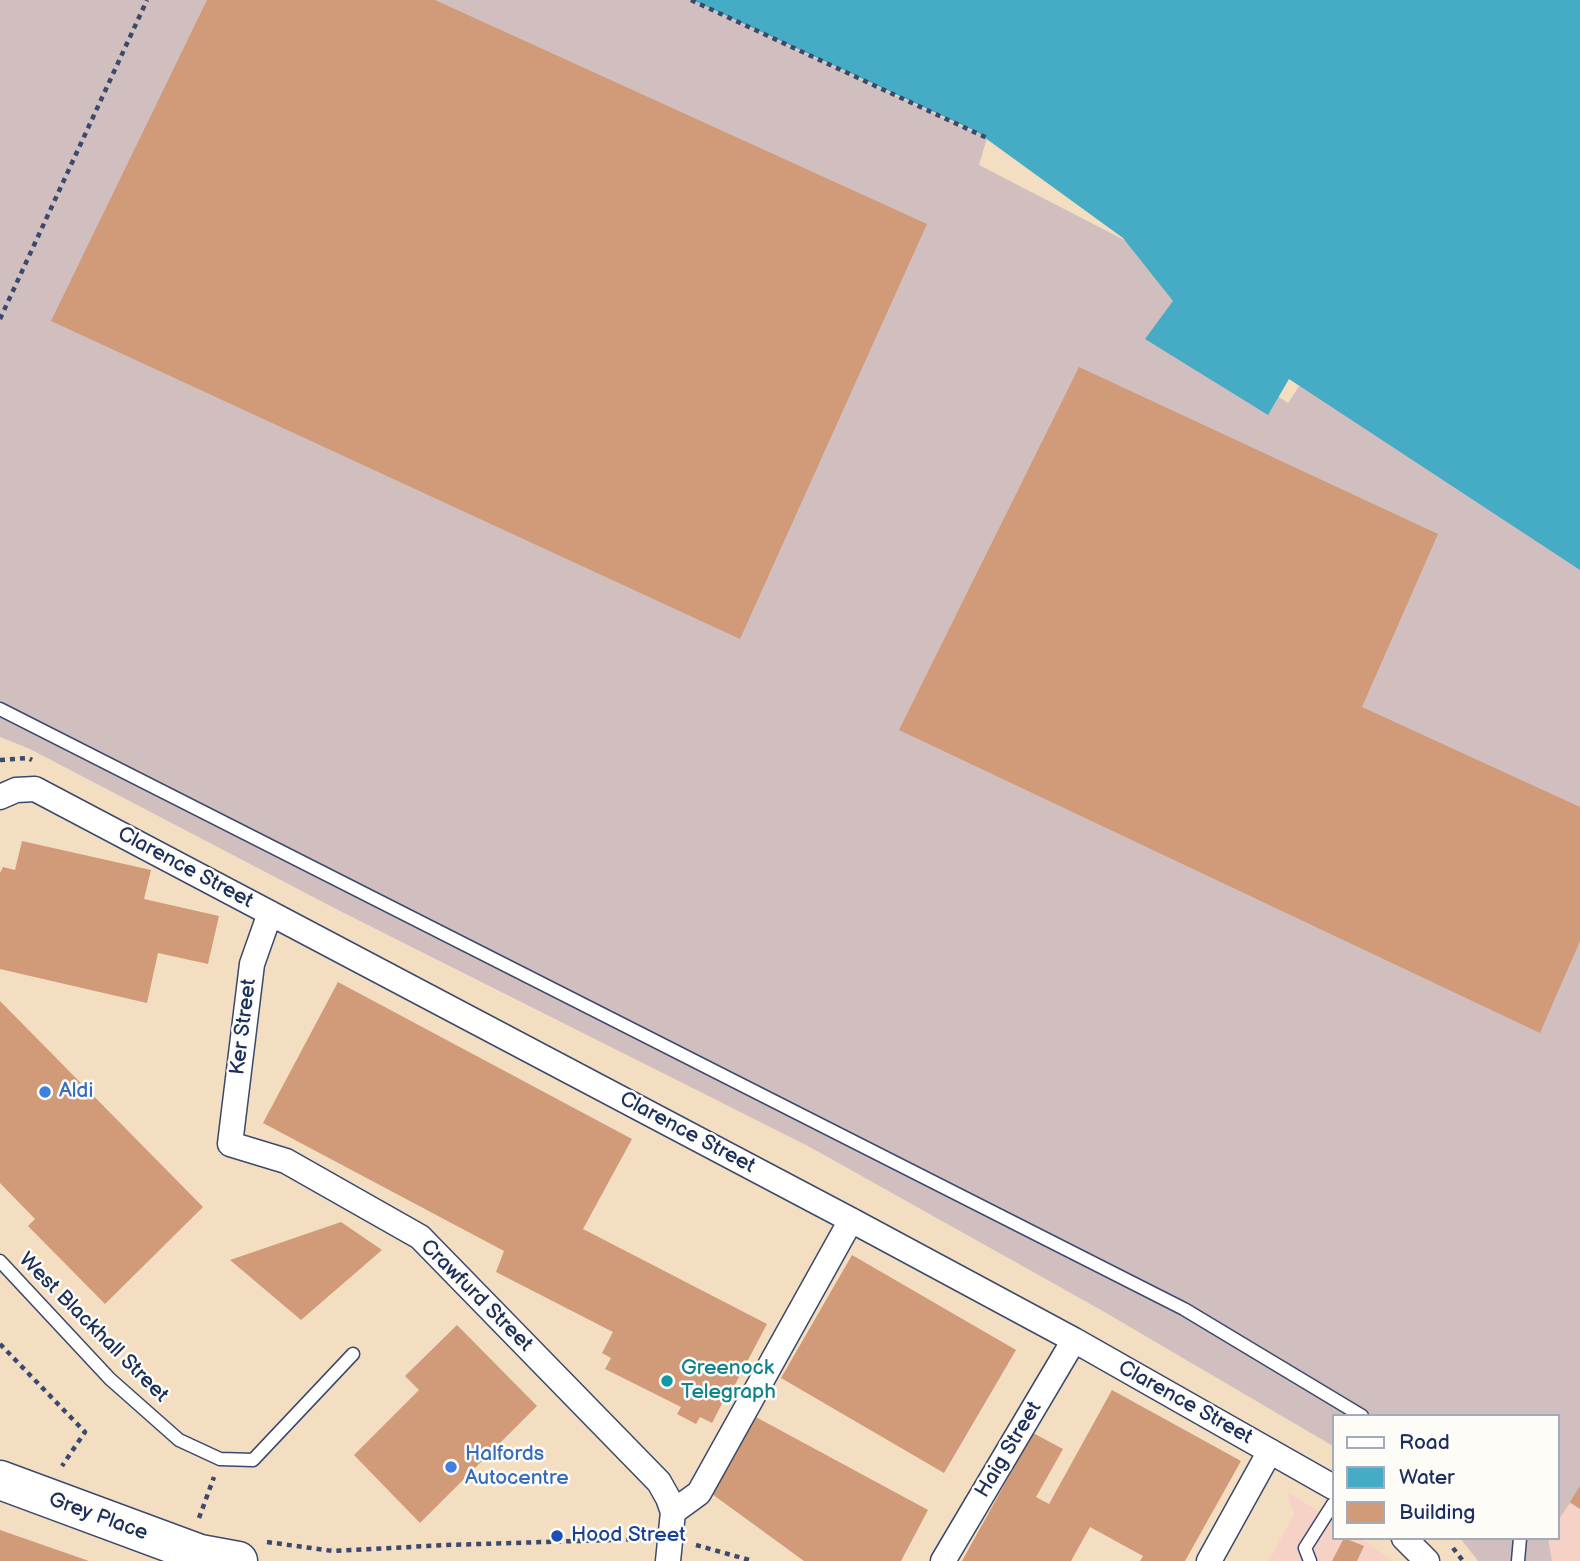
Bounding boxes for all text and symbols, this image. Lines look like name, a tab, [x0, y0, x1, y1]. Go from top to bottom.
street label: Clarence Street	[113, 822, 257, 914]
street label: Ker Street	[226, 977, 262, 1077]
place label: Aldi	[59, 1079, 93, 1105]
marker: Aldi	[37, 1084, 53, 1100]
street label: Clarence Street	[615, 1087, 759, 1179]
street label: Crawfurd Street	[415, 1235, 537, 1357]
street label: West Blackhall Street	[13, 1248, 173, 1408]
place label: Greenock Telegraph	[681, 1356, 776, 1406]
street label: Clarence Street	[1113, 1356, 1257, 1450]
marker: Greenock Telegraph	[659, 1373, 675, 1389]
street label: Haig Street	[970, 1397, 1048, 1503]
legend	[1332, 1414, 1559, 1540]
text: Road	[1399, 1430, 1450, 1455]
place label: Halfords Autocentre	[465, 1442, 569, 1492]
marker: Halfords Autocentre	[443, 1459, 459, 1475]
text: Water	[1399, 1465, 1455, 1490]
street label: Grey Place	[45, 1487, 151, 1547]
text: Building	[1399, 1500, 1475, 1525]
place label: Hood Street	[571, 1523, 686, 1549]
marker: Hood Street	[549, 1528, 565, 1544]

